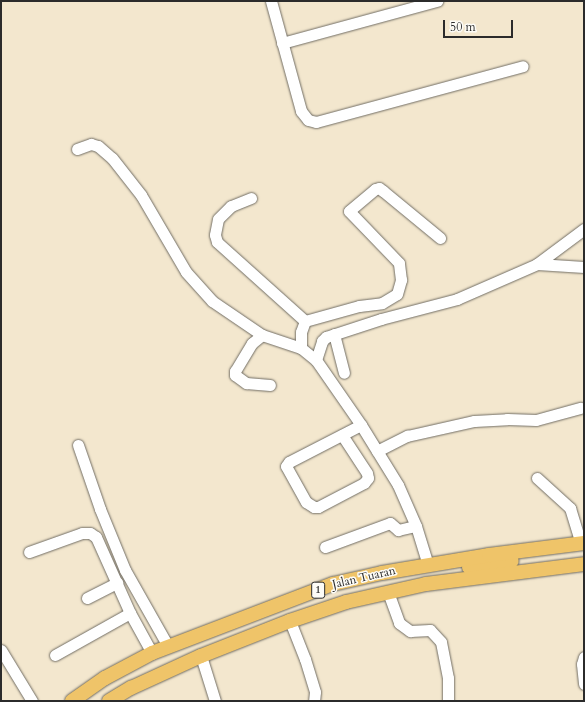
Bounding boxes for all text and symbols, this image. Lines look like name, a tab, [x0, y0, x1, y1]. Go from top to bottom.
scale bar	[445, 12, 515, 38]
text: 50 m	[450, 19, 476, 35]
street label: Jalan Tuaran	[331, 564, 397, 592]
road number: 1	[311, 581, 325, 599]

